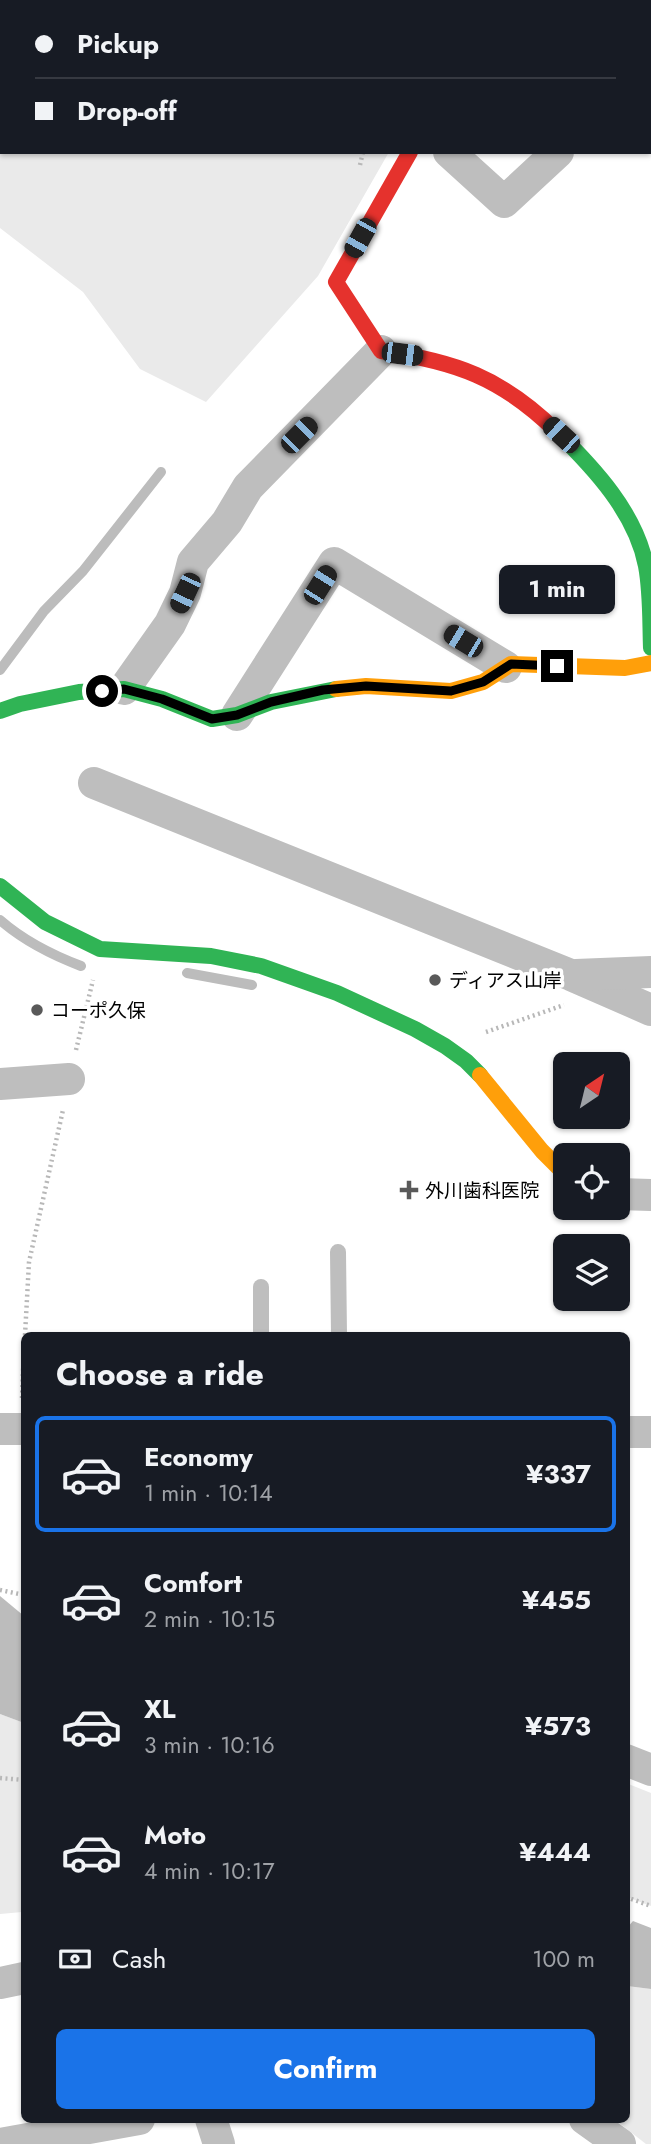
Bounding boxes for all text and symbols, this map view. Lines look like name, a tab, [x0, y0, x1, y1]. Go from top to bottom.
text: Pickup	[77, 25, 159, 63]
text: Drop-off	[77, 92, 177, 130]
car	[341, 215, 380, 261]
car	[380, 341, 425, 367]
car	[277, 413, 322, 457]
car	[539, 413, 584, 457]
car	[300, 562, 341, 608]
callout: 1 min	[499, 564, 615, 614]
car	[167, 570, 204, 616]
text: 1 min	[528, 572, 586, 606]
car	[440, 621, 487, 661]
route end	[541, 650, 573, 682]
route start	[86, 675, 118, 707]
place label: ディアス山岸	[449, 967, 562, 994]
marker: ディアス山岸	[427, 972, 443, 988]
place label: コーポ久保	[51, 997, 146, 1024]
marker: コーポ久保	[29, 1002, 45, 1018]
north arrow	[553, 1052, 630, 1129]
map controls	[553, 1052, 630, 1311]
button: locate	[553, 1143, 630, 1220]
place label: 外川歯科医院	[425, 1177, 539, 1204]
marker: 外川歯科医院	[399, 1180, 419, 1200]
button: layers	[553, 1234, 630, 1311]
text: Choose a ride	[56, 1351, 264, 1397]
text: Economy	[144, 1438, 253, 1476]
icon: car	[60, 1443, 123, 1506]
text: ¥337	[526, 1455, 591, 1493]
text: 1 min · 10:14	[144, 1476, 273, 1510]
text: Comfort	[144, 1564, 242, 1602]
icon: car	[60, 1569, 123, 1632]
text: ¥455	[522, 1581, 591, 1619]
text: 2 min · 10:15	[144, 1602, 275, 1636]
text: XL	[144, 1690, 176, 1728]
icon: car	[60, 1695, 123, 1758]
text: ¥573	[525, 1707, 591, 1745]
text: 3 min · 10:16	[144, 1728, 275, 1762]
text: Moto	[144, 1816, 206, 1854]
icon: car	[60, 1821, 123, 1884]
text: ¥444	[519, 1833, 591, 1871]
text: 4 min · 10:17	[144, 1854, 274, 1888]
icon: cash	[56, 1940, 94, 1978]
text: Cash	[112, 1940, 166, 1978]
text: 100 m	[532, 1942, 595, 1976]
button: Confirm	[56, 2029, 595, 2109]

